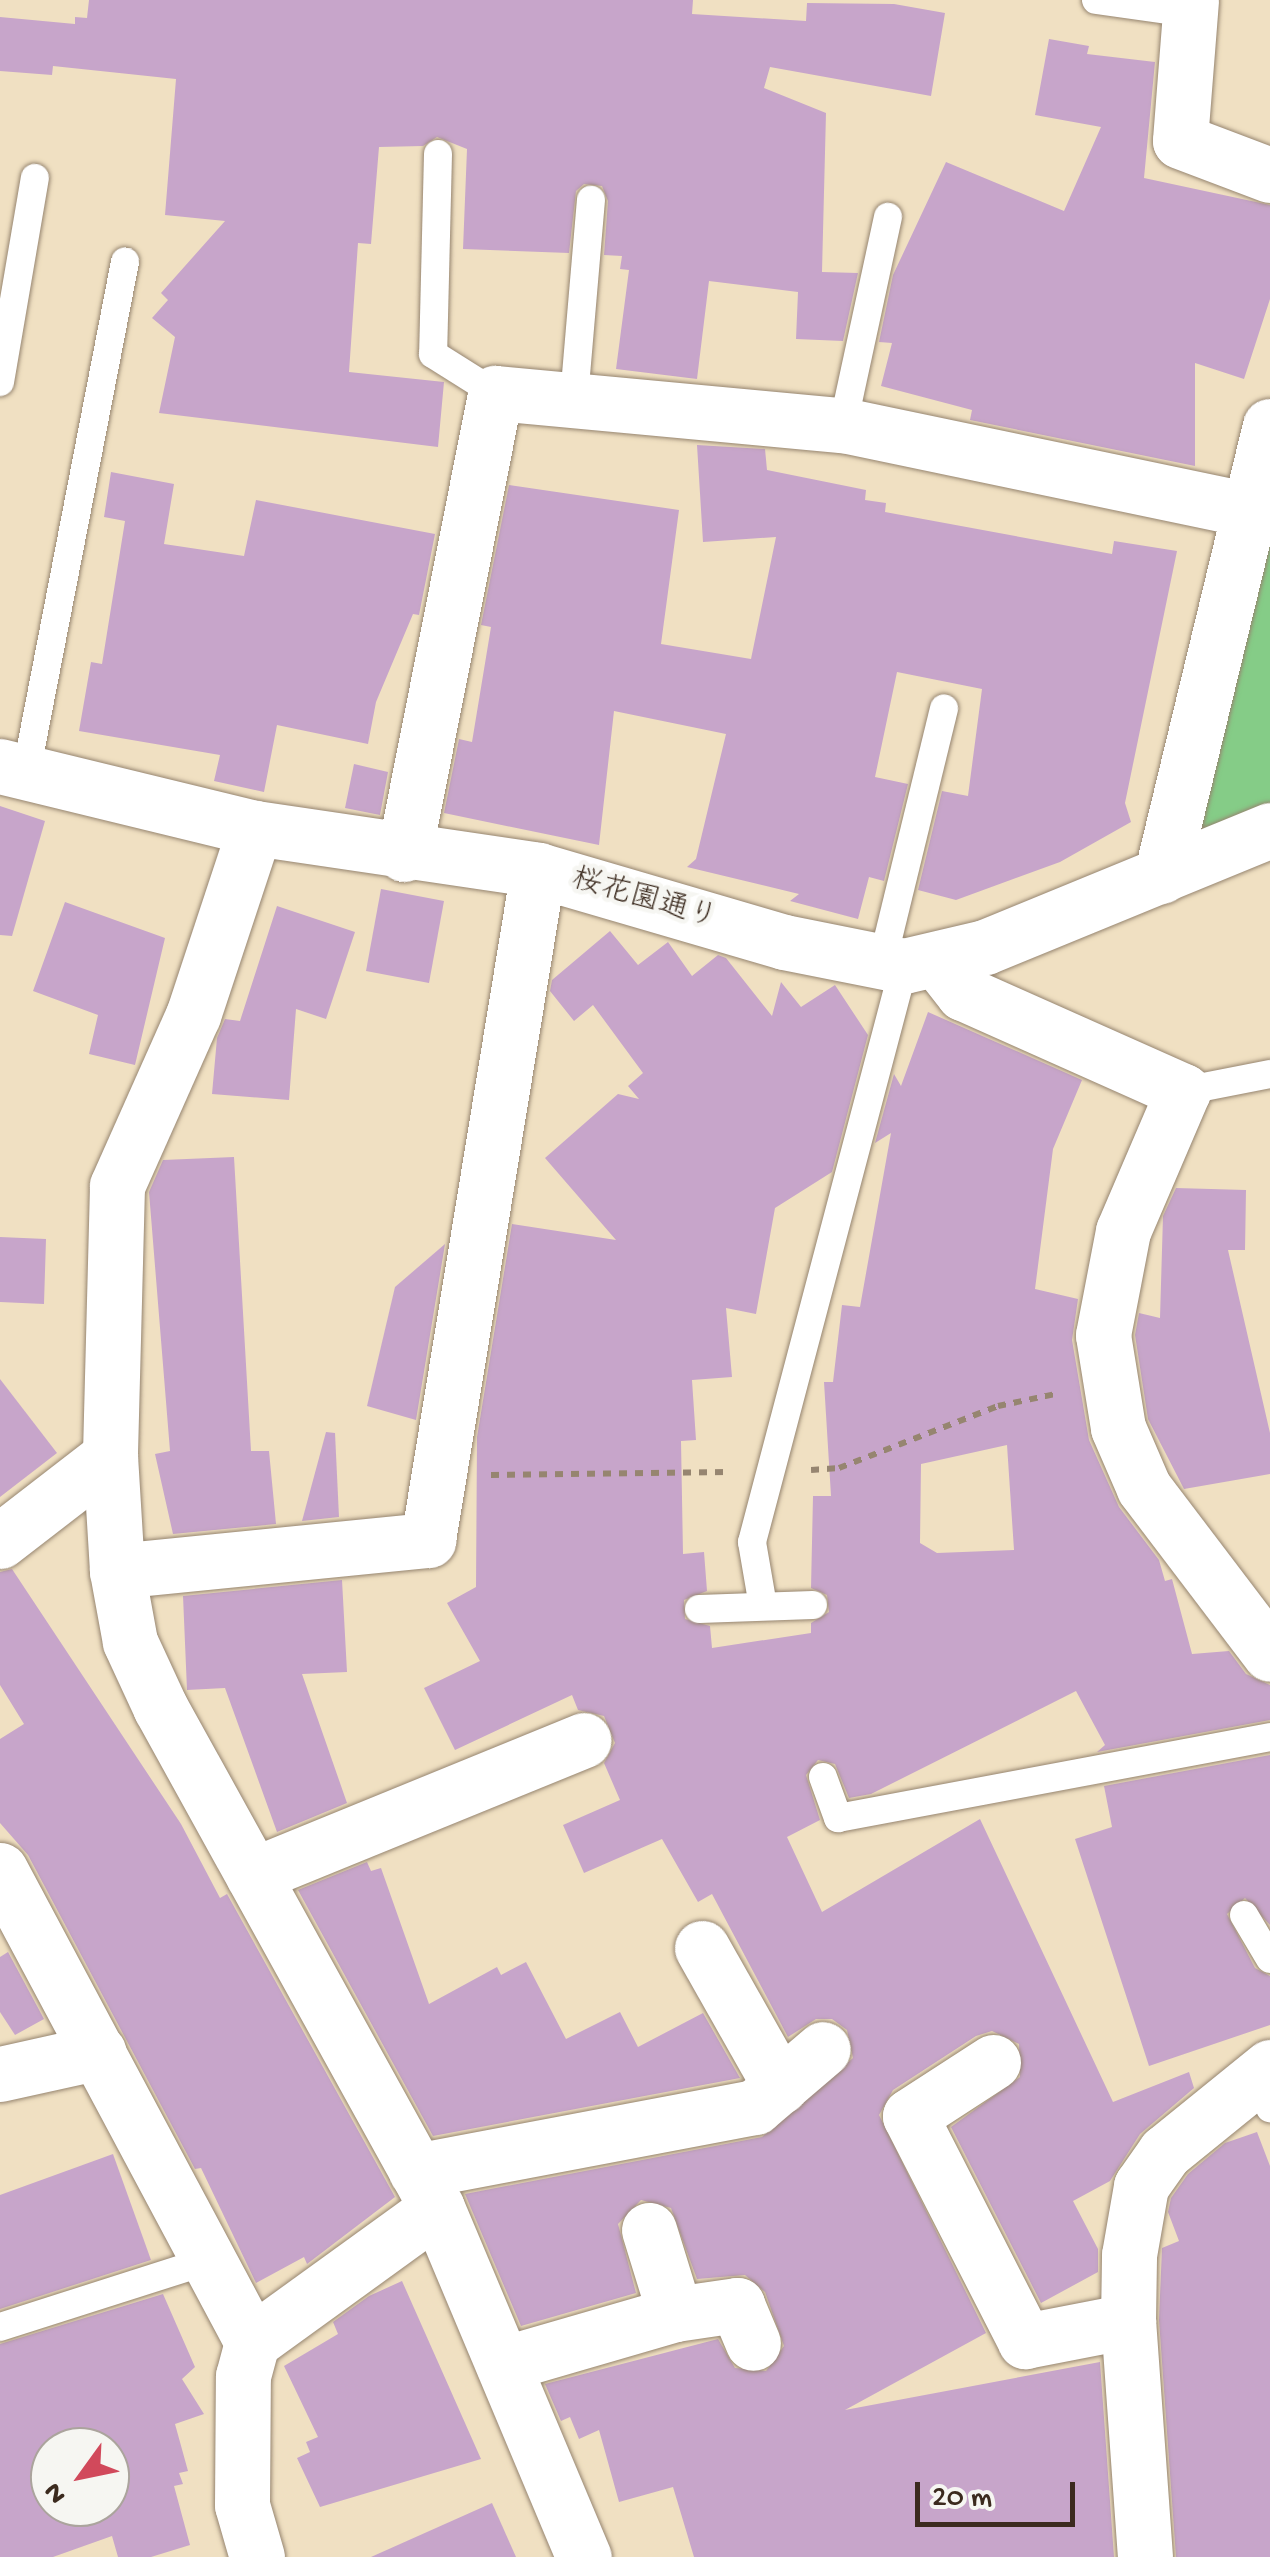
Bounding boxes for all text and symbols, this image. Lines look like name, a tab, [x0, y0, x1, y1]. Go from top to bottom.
street label: 桜花園通り	[567, 863, 721, 939]
north arrow	[30, 2427, 130, 2527]
scale bar	[920, 2462, 1080, 2524]
text: N	[37, 2476, 75, 2509]
text: 20 m	[932, 2482, 992, 2517]

